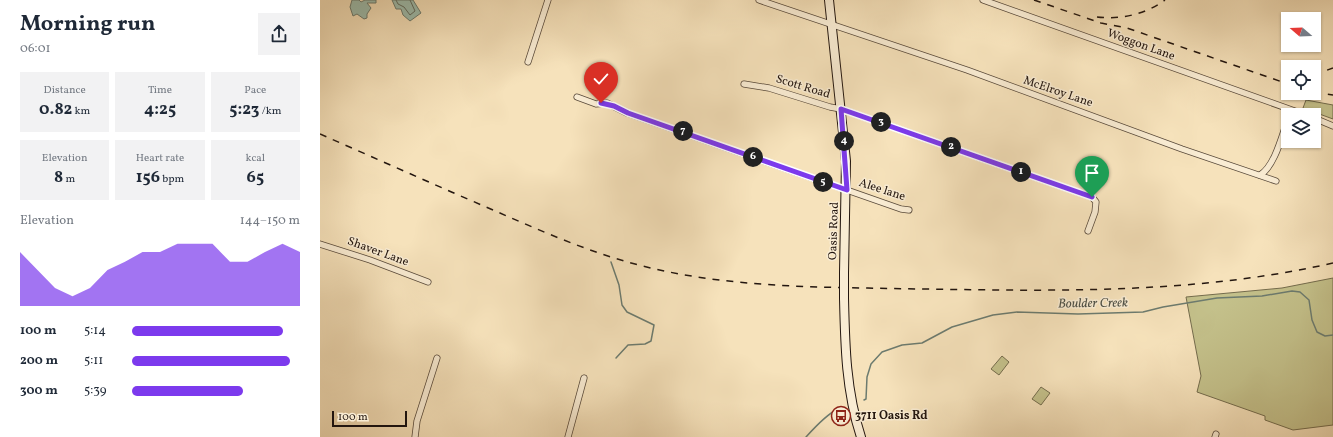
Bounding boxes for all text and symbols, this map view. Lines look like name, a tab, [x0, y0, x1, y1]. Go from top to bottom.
text: Morning run	[20, 9, 155, 40]
north arrow	[1281, 12, 1321, 52]
map controls	[1281, 12, 1321, 148]
button: share	[258, 13, 300, 55]
street label: Woggon Lane	[1105, 25, 1177, 65]
text: 06:01	[20, 40, 51, 58]
button: locate	[1281, 60, 1321, 100]
pin	[584, 62, 618, 103]
icon: check	[590, 68, 612, 90]
street label: Scott Road	[774, 71, 832, 103]
street label: McElroy Lane	[1021, 73, 1095, 111]
text: Distance	[44, 83, 86, 98]
text: Time	[148, 83, 172, 98]
text: Pace	[244, 83, 266, 98]
text: 0.82	[39, 98, 72, 121]
text: 4:25	[144, 98, 176, 121]
text: 5:23	[229, 98, 259, 121]
text: km	[72, 104, 90, 119]
text: /km	[259, 104, 281, 119]
button: layers	[1281, 108, 1321, 148]
pin: 3	[871, 112, 891, 132]
text: 3	[878, 114, 884, 129]
pin: 7	[673, 121, 693, 141]
text: 7	[680, 123, 686, 138]
pin: 4	[834, 131, 854, 151]
text: 4	[841, 133, 847, 148]
pin: 2	[941, 137, 961, 157]
text: 2	[948, 139, 954, 154]
pin: 6	[743, 147, 763, 167]
text: 6	[750, 149, 756, 164]
text: Elevation	[42, 151, 88, 166]
text: Heart rate	[136, 151, 184, 166]
text: kcal	[246, 151, 265, 166]
pin	[1075, 156, 1109, 197]
pin: 1	[1011, 162, 1031, 182]
icon: arrive	[1081, 162, 1103, 184]
text: 1	[1019, 164, 1023, 179]
text: 8	[54, 166, 63, 189]
text: 156	[136, 166, 160, 189]
text: 65	[247, 166, 264, 189]
text: m	[63, 172, 75, 187]
text: bpm	[160, 172, 184, 187]
pin: 5	[813, 172, 833, 192]
text: 5	[820, 174, 826, 189]
street label: Alee lane	[857, 175, 908, 205]
street label: Oasis Road	[825, 201, 843, 260]
text: Elevation	[20, 212, 74, 230]
text: 144–150 m	[240, 212, 300, 230]
street label: Shaver Lane	[345, 233, 411, 271]
water label: Boulder Creek	[1058, 294, 1128, 314]
text: 100 m	[20, 322, 57, 340]
text: 5:14	[84, 322, 106, 340]
text: 200 m	[20, 352, 58, 370]
text: 5:11	[84, 352, 103, 370]
text: 300 m	[20, 382, 58, 400]
text: 5:39	[84, 382, 106, 400]
bus stop icon: 3711 Oasis Rd	[830, 405, 852, 427]
place label: 3711 Oasis Rd	[855, 408, 928, 424]
scale bar	[332, 409, 407, 428]
text: 100 m	[338, 410, 368, 425]

